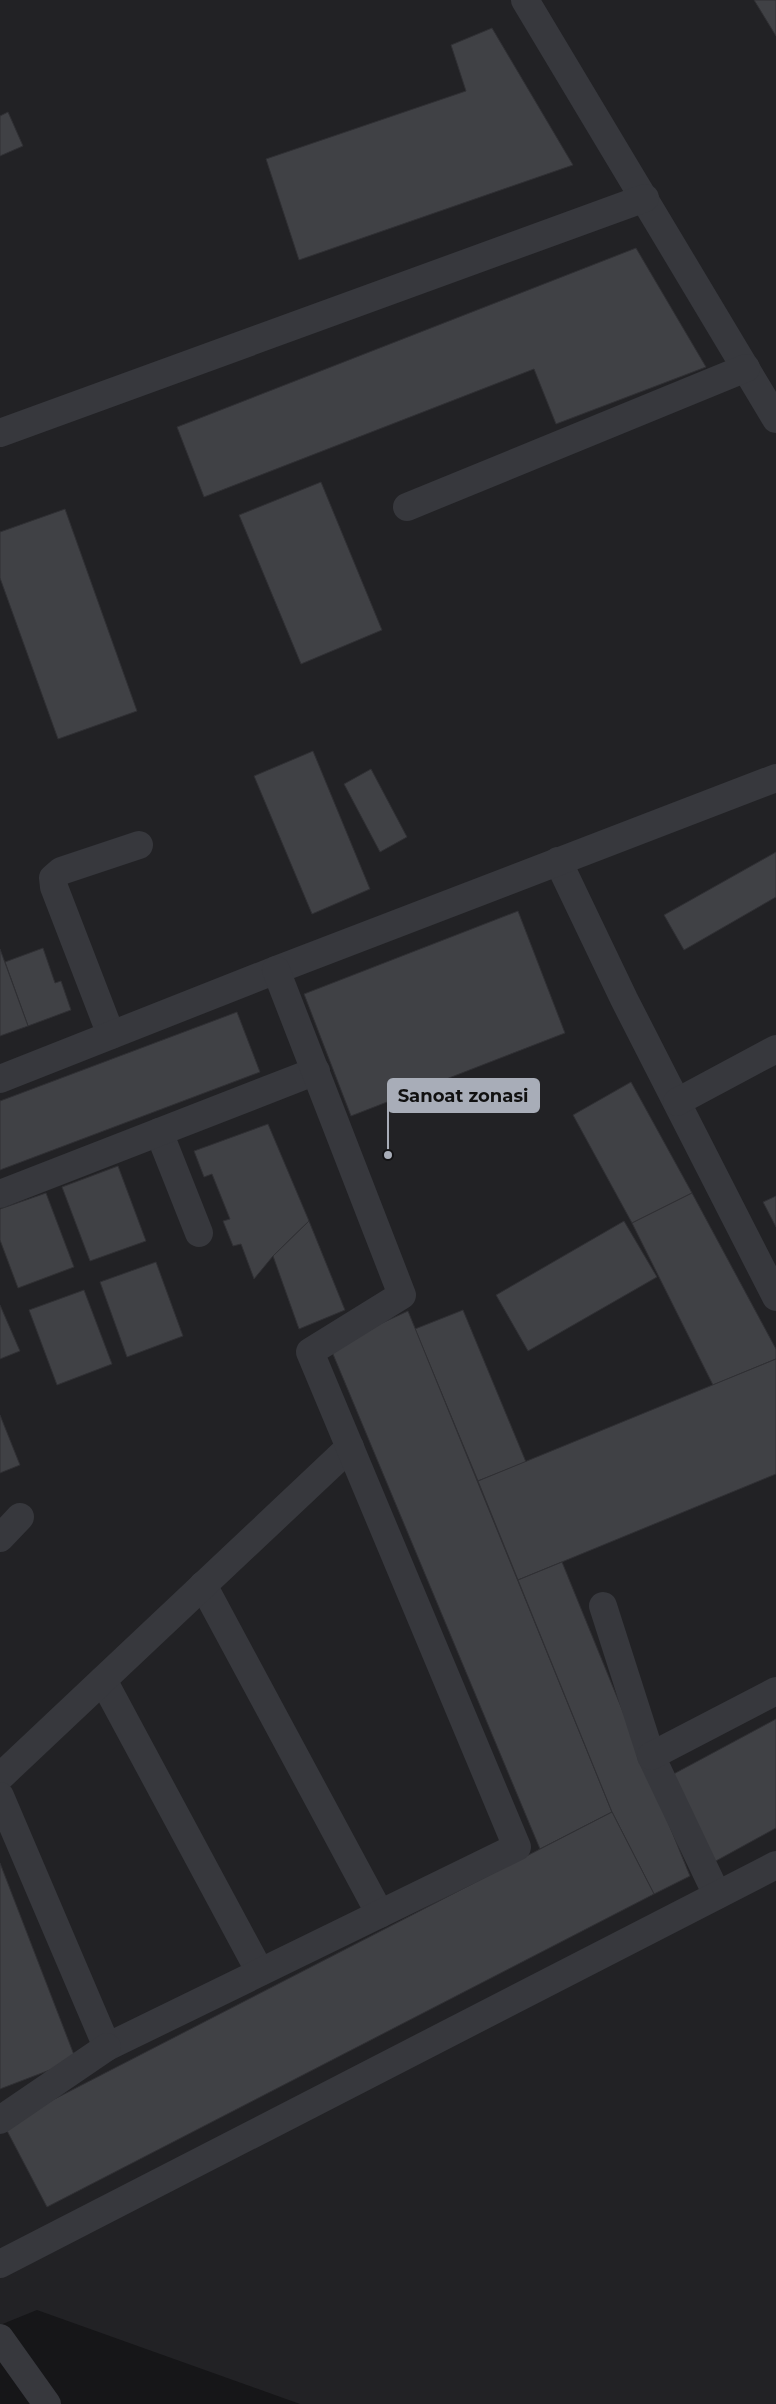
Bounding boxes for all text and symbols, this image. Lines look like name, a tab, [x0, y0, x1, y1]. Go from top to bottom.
callout: Sanoat zonasi	[388, 1079, 539, 1112]
text: Sanoat zonasi	[398, 1085, 528, 1107]

